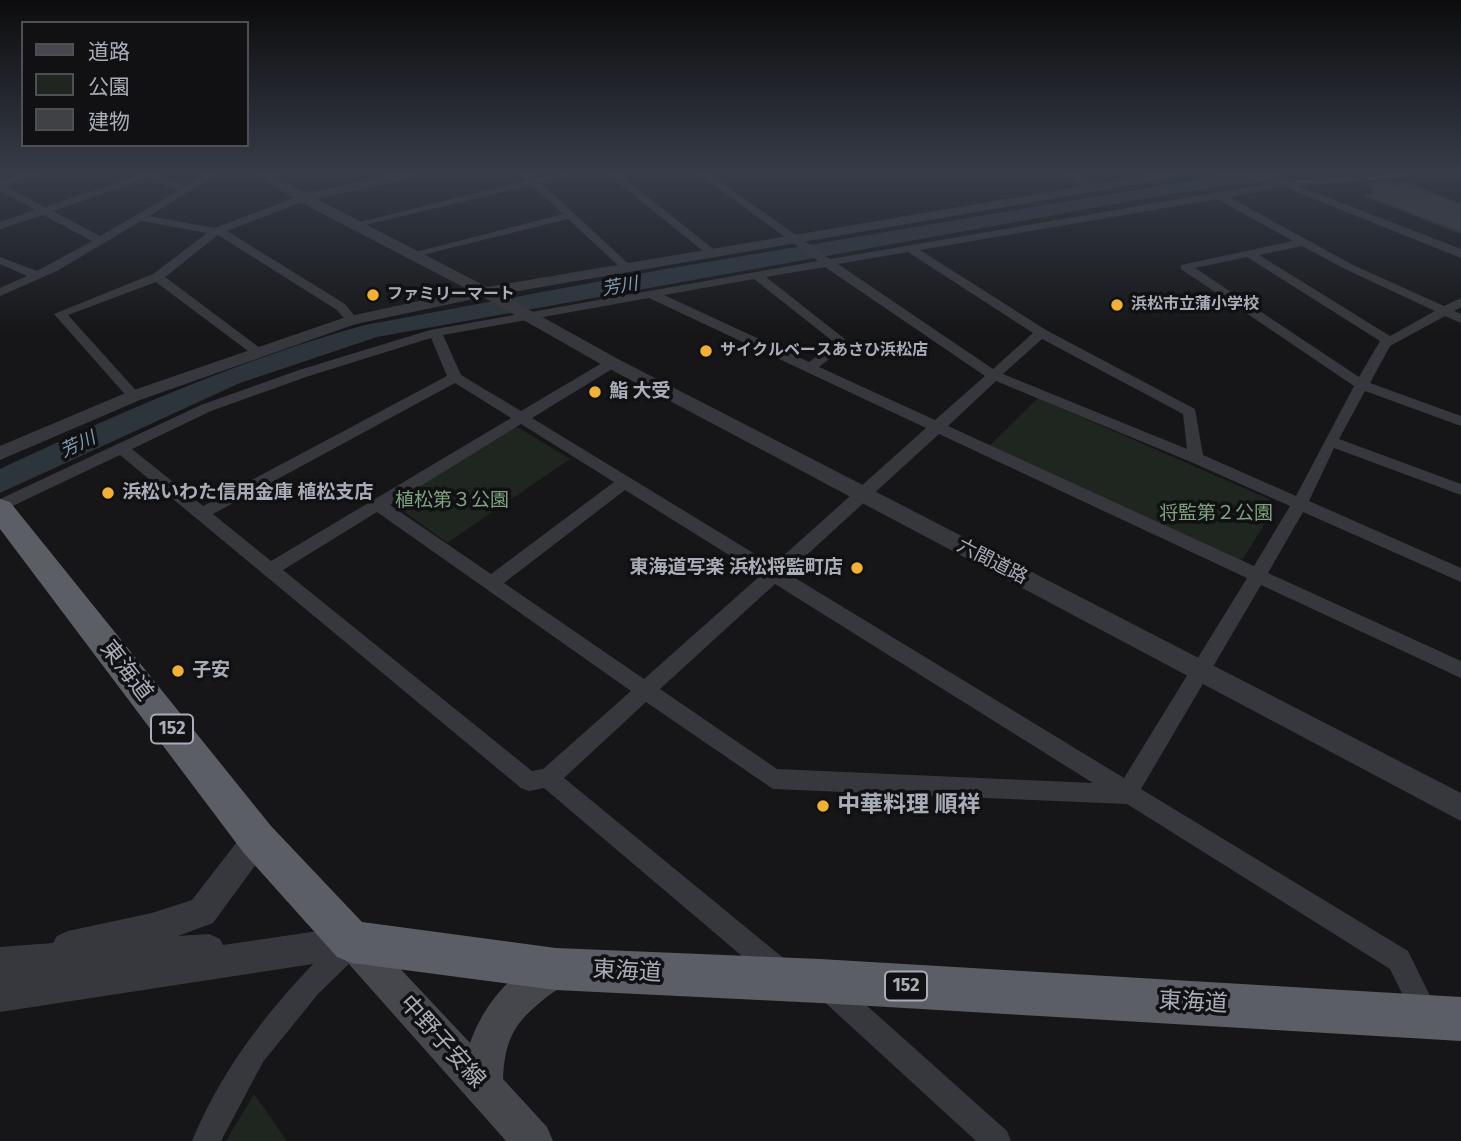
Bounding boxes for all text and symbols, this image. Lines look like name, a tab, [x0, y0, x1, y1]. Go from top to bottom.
legend	[21, 21, 248, 147]
text: 道路	[88, 39, 130, 65]
text: 公園	[88, 74, 130, 100]
text: 建物	[88, 109, 130, 135]
water label: 芳川	[600, 273, 640, 301]
place label: ファミリーマート	[387, 285, 515, 305]
marker: ファミリーマート	[365, 287, 381, 303]
place label: 浜松市立蒲小学校	[1131, 295, 1259, 315]
marker: 浜松市立蒲小学校	[1109, 297, 1125, 313]
place label: サイクルベースあさひ浜松店	[720, 341, 928, 361]
marker: サイクルベースあさひ浜松店	[698, 343, 714, 359]
place label: 鮨 大受	[609, 381, 671, 403]
marker: 鮨 大受	[587, 384, 603, 400]
water label: 芳川	[57, 428, 99, 462]
place label: 浜松いわた信用金庫 植松支店	[122, 482, 374, 504]
marker: 浜松いわた信用金庫 植松支店	[100, 485, 116, 501]
park label: 植松第３公園	[395, 490, 509, 512]
park label: 将監第２公園	[1159, 503, 1273, 525]
street label: 六間道路	[953, 535, 1031, 589]
place label: 東海道写楽 浜松将監町店	[629, 557, 843, 579]
marker: 東海道写楽 浜松将監町店	[849, 560, 865, 576]
street label: 東海道	[94, 635, 158, 707]
place label: 子安	[192, 660, 230, 682]
marker: 子安	[170, 663, 186, 679]
road number: 152	[151, 714, 193, 744]
place label: 中華料理 順祥	[837, 792, 980, 820]
marker: 中華料理 順祥	[815, 798, 831, 814]
street label: 東海道	[592, 956, 662, 988]
road number: 152	[885, 972, 927, 1001]
street label: 東海道	[1158, 987, 1228, 1019]
street label: 中野子安線	[393, 990, 491, 1094]

